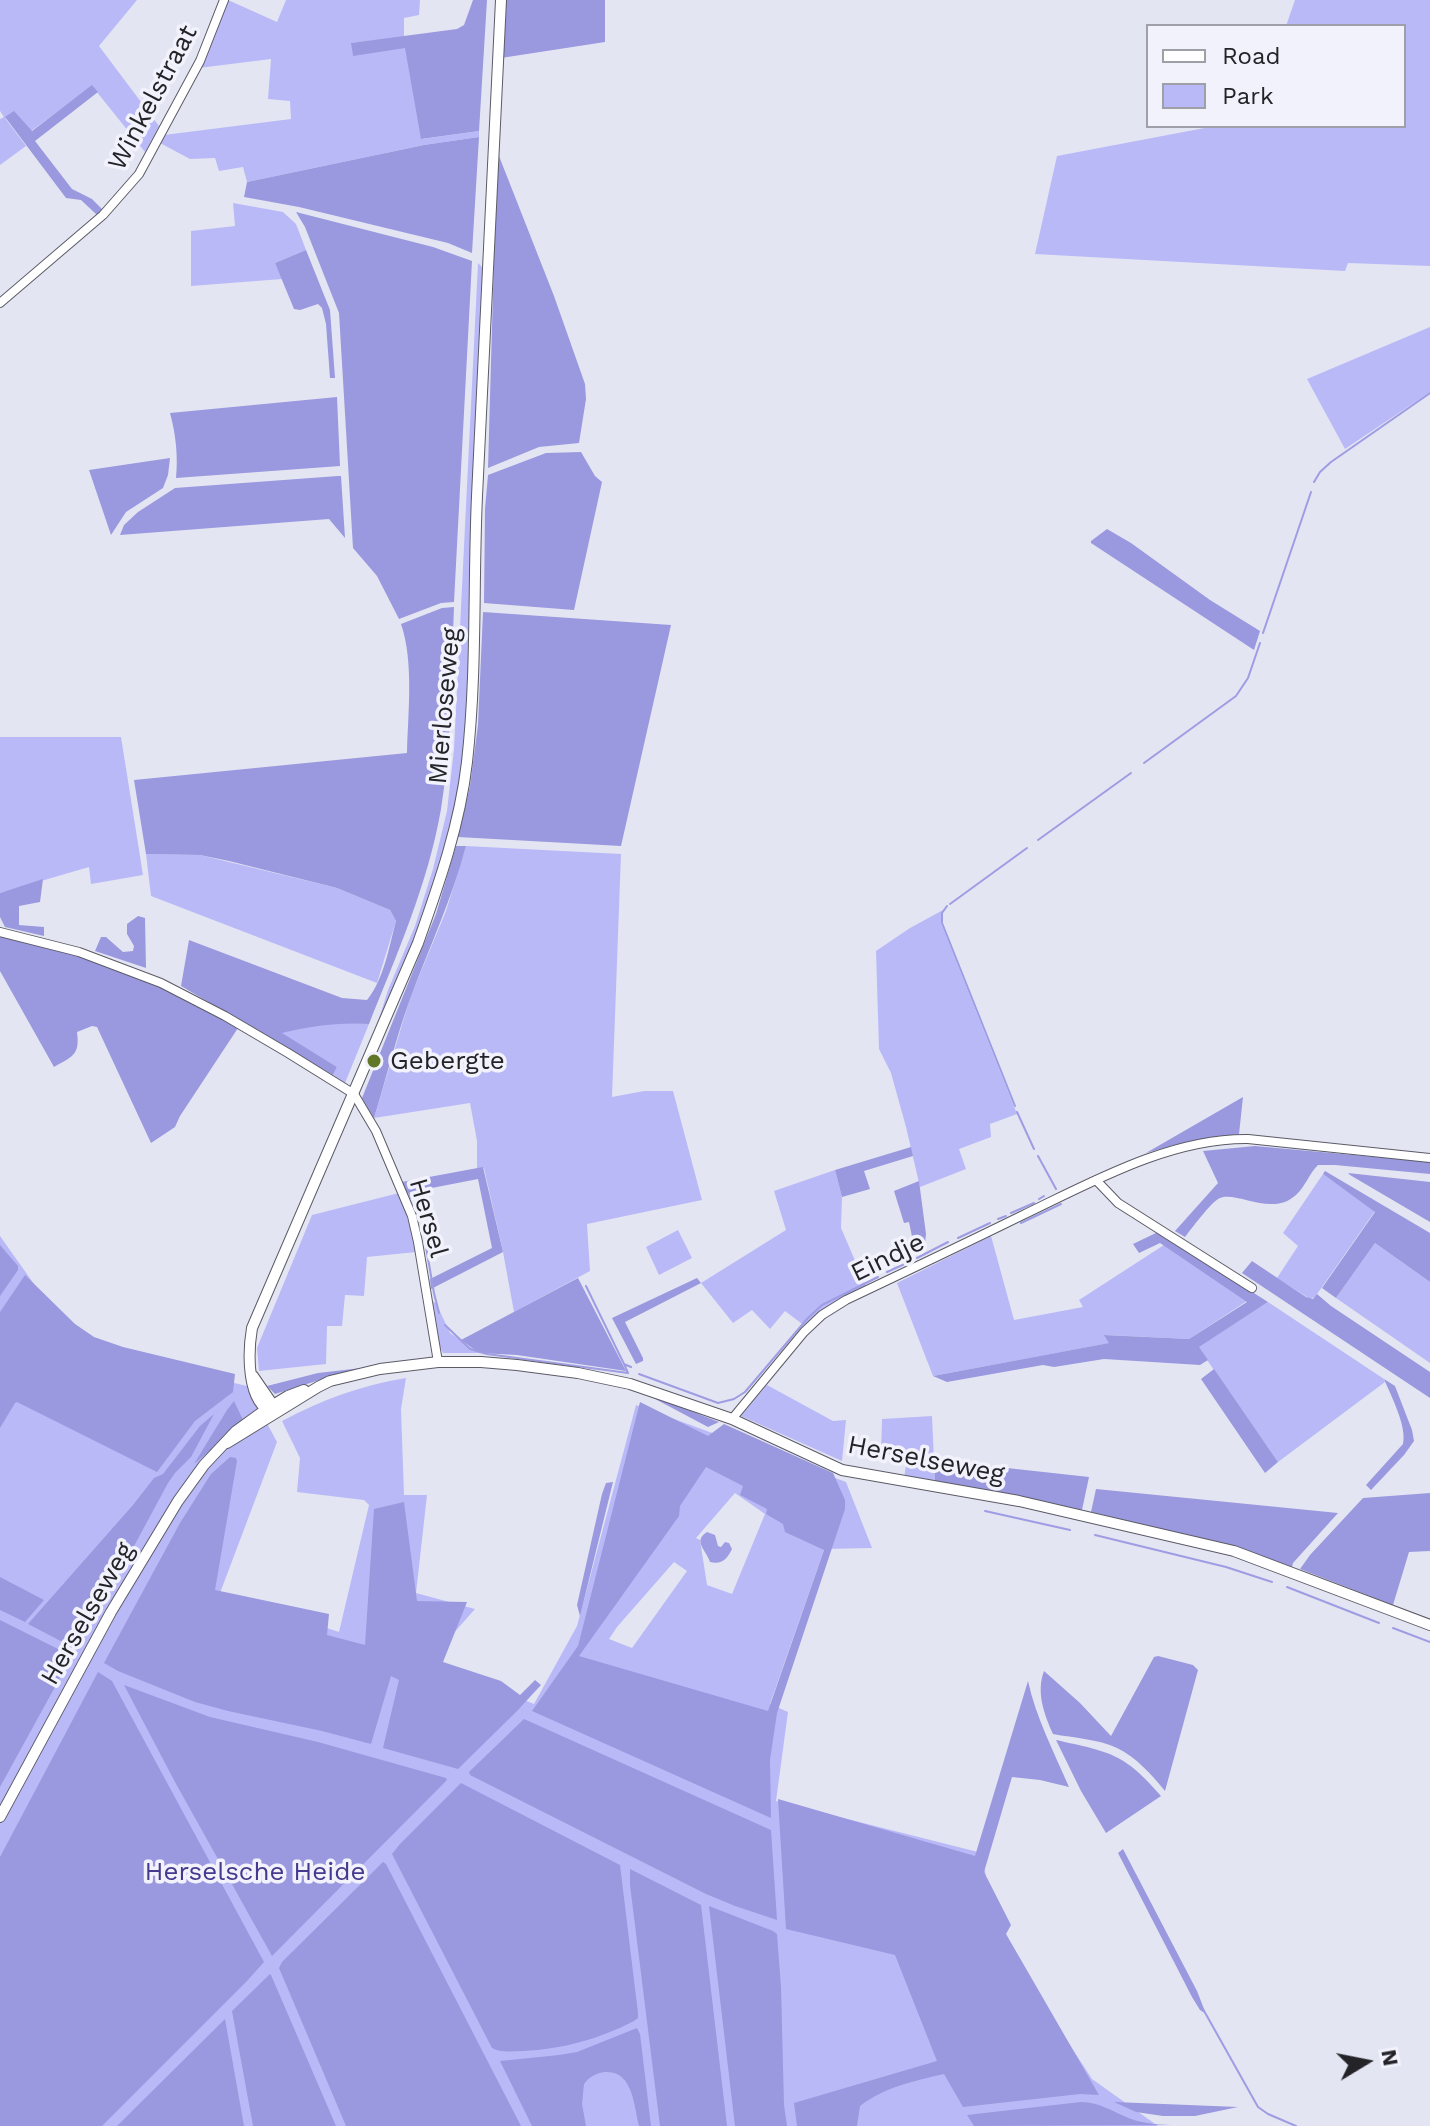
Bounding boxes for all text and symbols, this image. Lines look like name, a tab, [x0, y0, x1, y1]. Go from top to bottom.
street label: Winkelstraat	[102, 20, 204, 176]
legend	[1146, 24, 1406, 128]
text: Road	[1222, 42, 1281, 70]
text: Park	[1222, 82, 1274, 110]
street label: Mierloseweg	[423, 627, 467, 785]
place label: Gebergte	[390, 1045, 505, 1077]
marker: Gebergte	[365, 1052, 383, 1070]
street label: Hersel	[402, 1175, 454, 1261]
street label: Eindje	[846, 1227, 930, 1289]
street label: Herselseweg	[845, 1430, 1007, 1490]
street label: Herselseweg	[35, 1537, 141, 1691]
park label: Herselsche Heide	[145, 1856, 365, 1888]
north arrow	[1326, 2022, 1406, 2102]
text: N	[1376, 2048, 1404, 2068]

